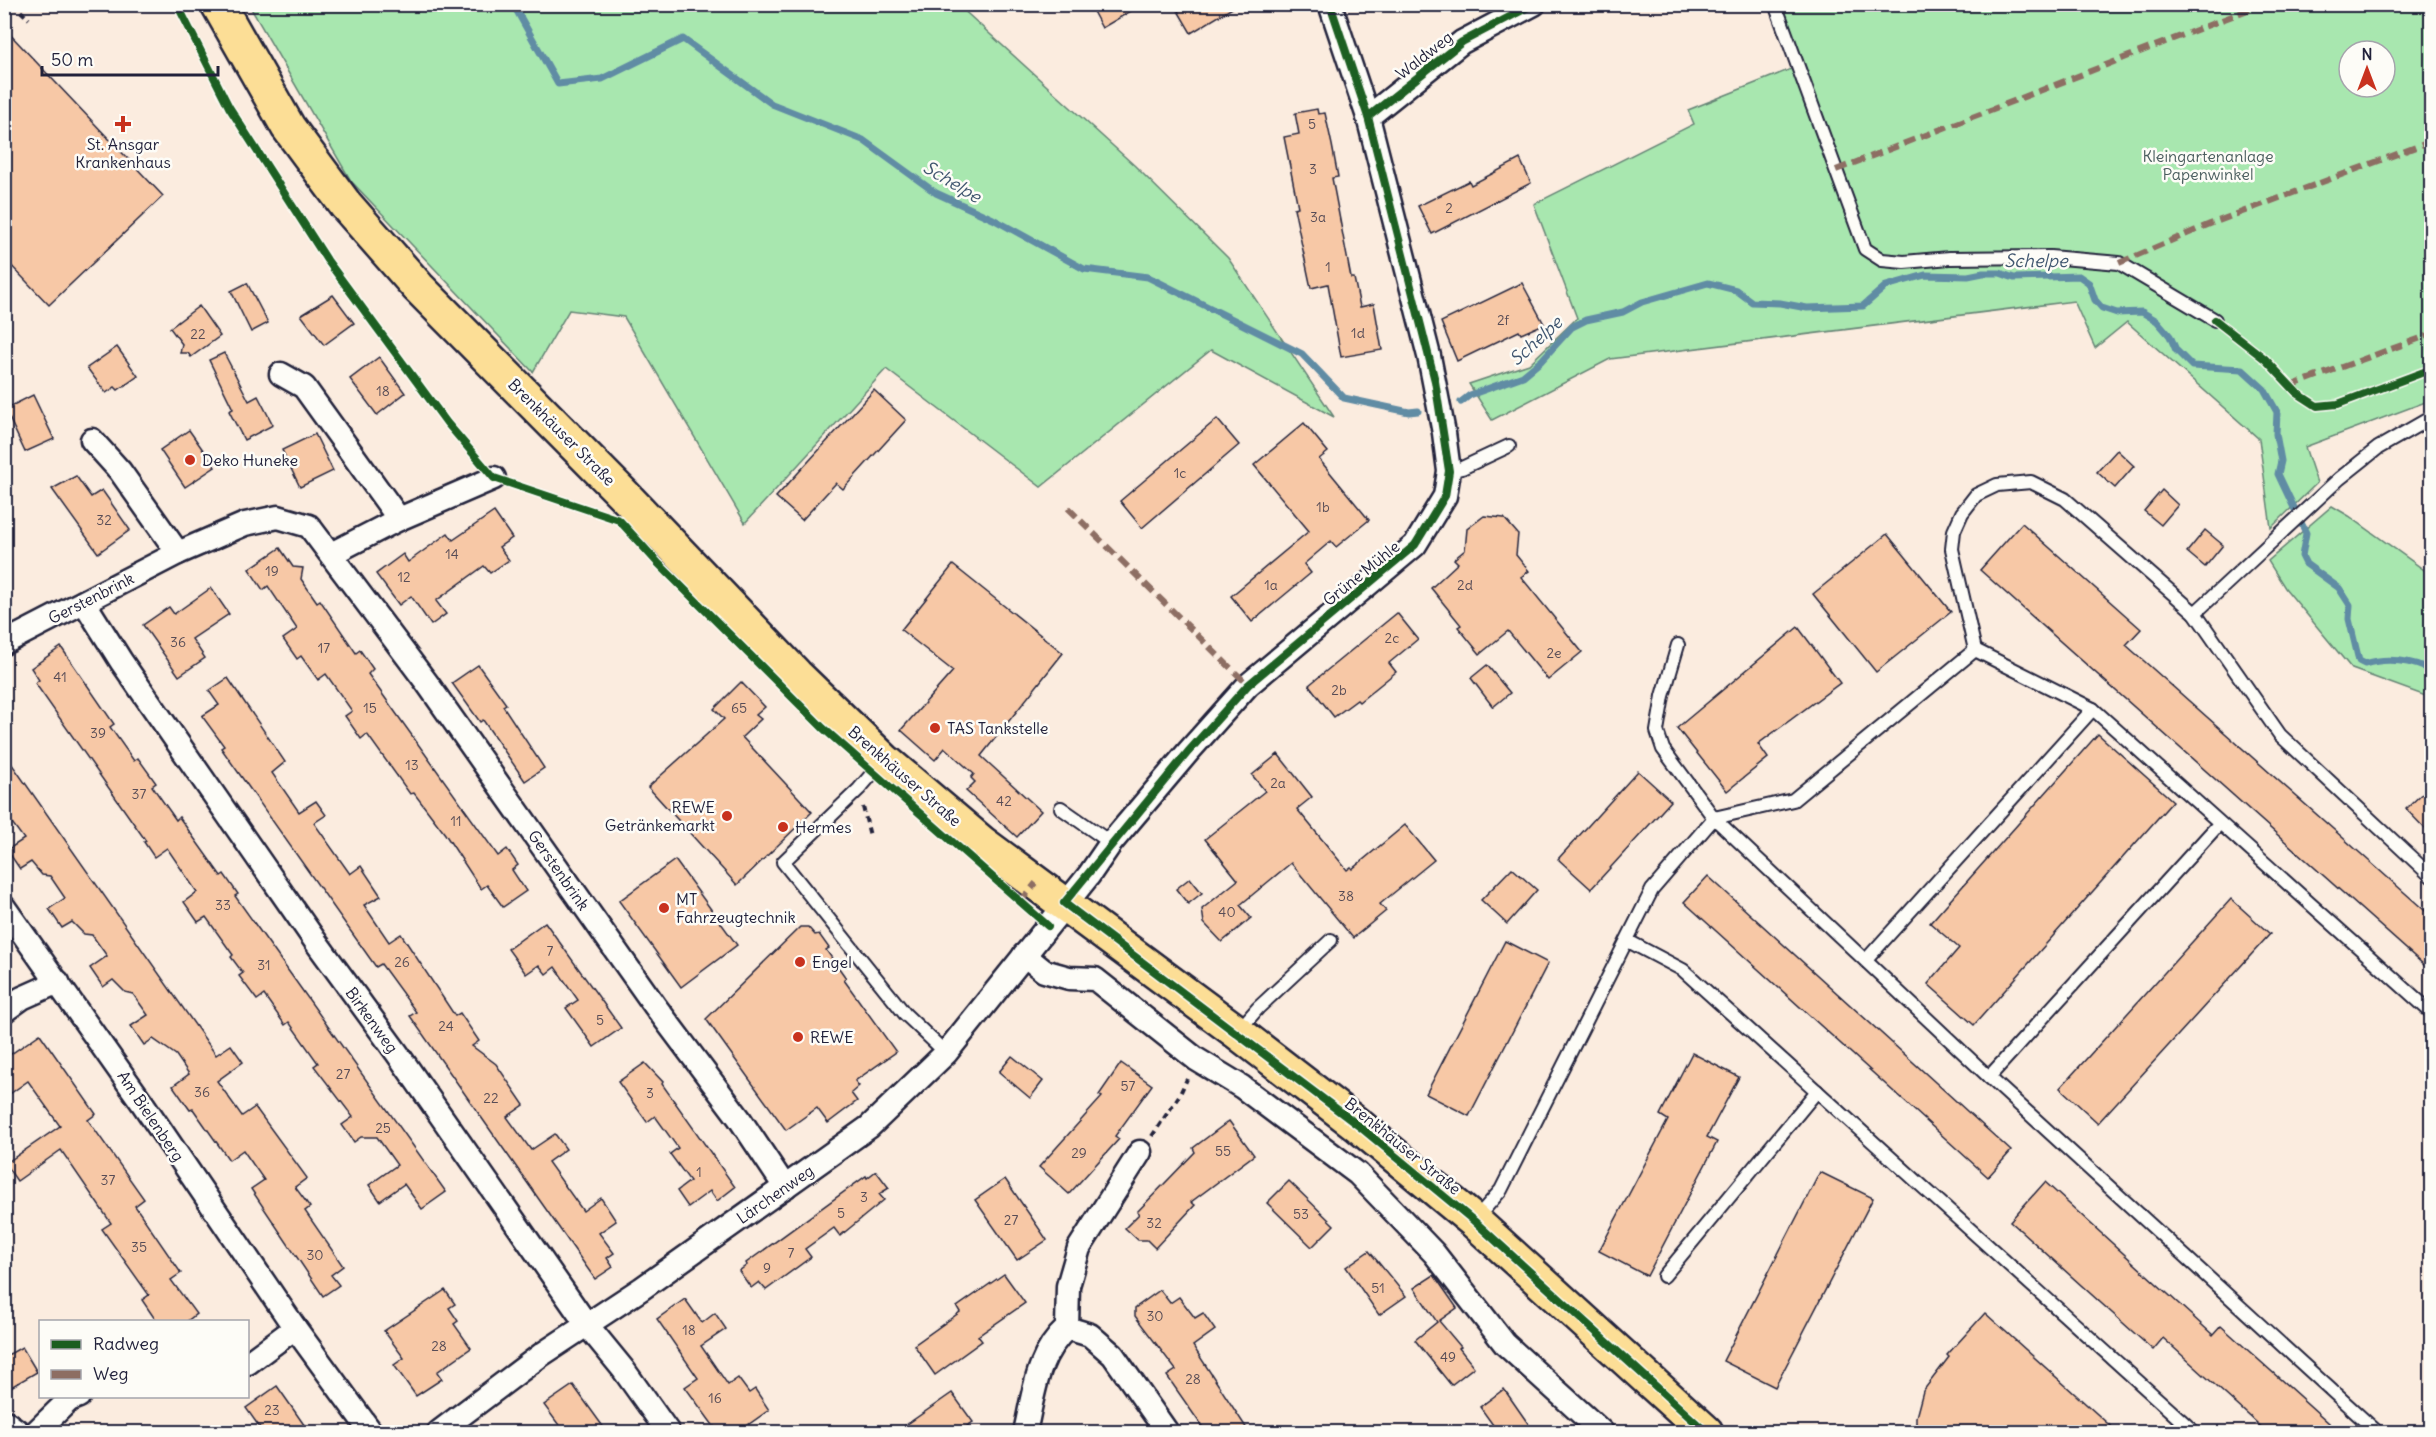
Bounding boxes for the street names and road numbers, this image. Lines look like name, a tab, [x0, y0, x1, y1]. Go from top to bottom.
street label: Waldweg	[1392, 27, 1456, 83]
street label: Brenkhäuser Straße	[504, 374, 620, 490]
street label: Grüne Mühle	[1319, 536, 1403, 610]
street label: Gerstenbrink	[45, 568, 137, 628]
street label: Brenkhäuser Straße	[844, 721, 966, 831]
street label: Gerstenbrink	[524, 826, 594, 914]
street label: Birkenweg	[341, 983, 403, 1057]
street label: Am Bielenberg	[113, 1067, 189, 1165]
street label: Brenkhäuser Straße	[1341, 1093, 1465, 1199]
street label: Lärchenweg	[733, 1160, 817, 1228]

